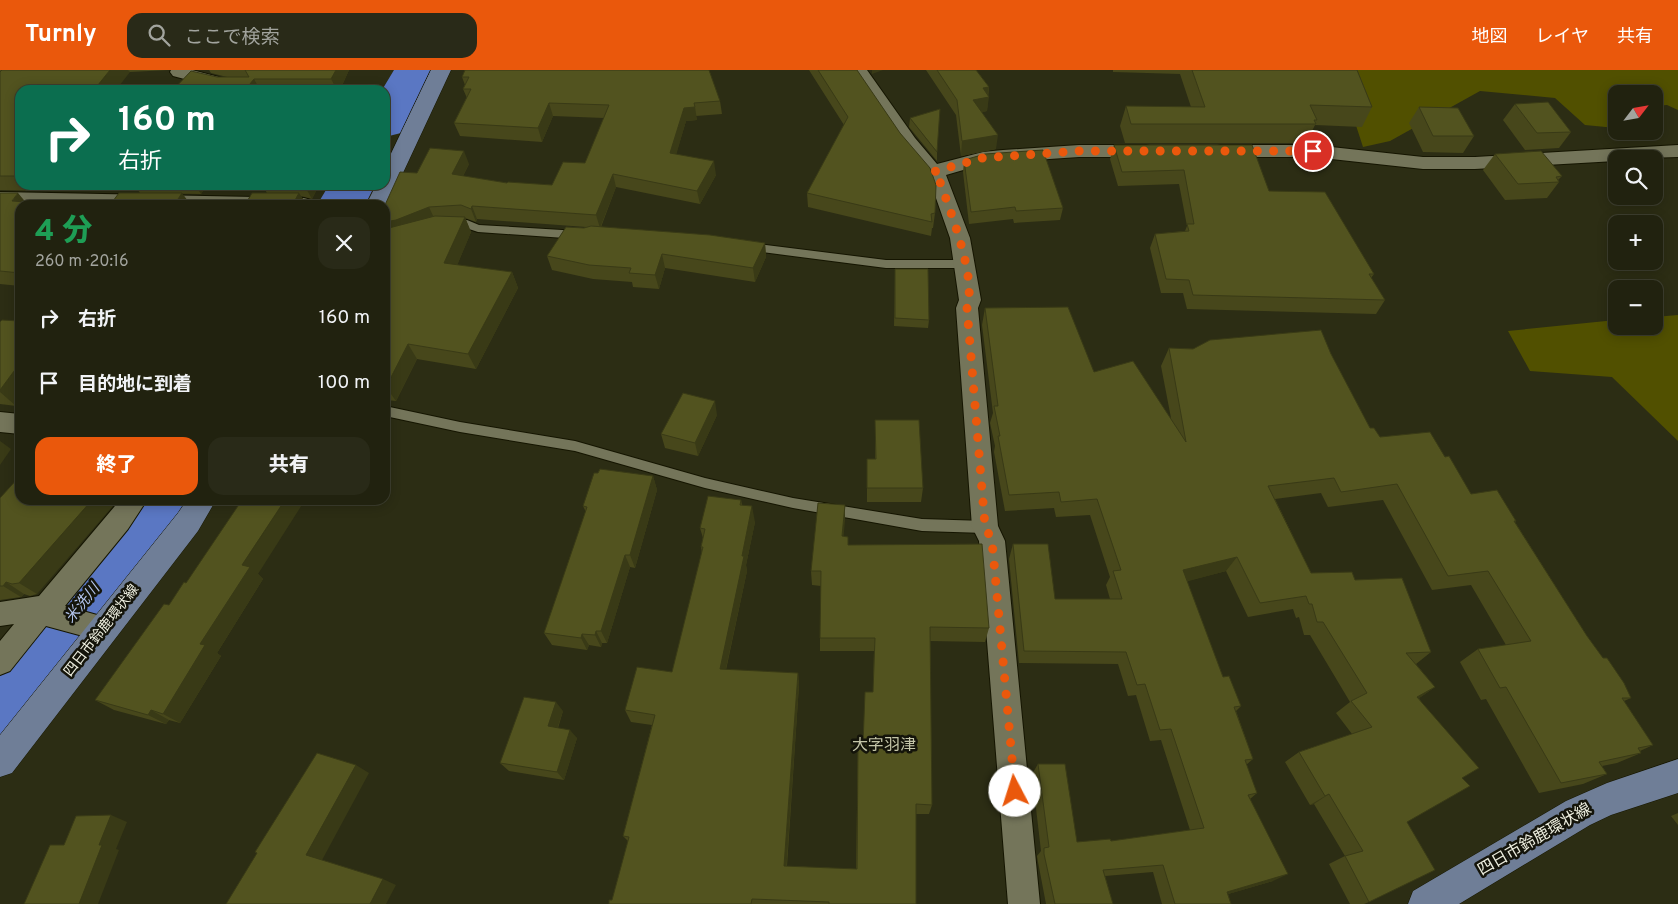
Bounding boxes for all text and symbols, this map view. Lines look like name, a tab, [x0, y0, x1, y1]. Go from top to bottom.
search box	[127, 13, 477, 58]
text: Turnly	[25, 20, 97, 50]
icon: search	[145, 21, 173, 49]
text: ここで検索	[185, 26, 280, 50]
text: 地図	[1472, 26, 1508, 49]
text: レイヤ	[1536, 26, 1589, 49]
text: 共有	[1617, 26, 1653, 49]
north arrow	[1608, 85, 1662, 140]
map controls	[1608, 85, 1663, 335]
text: 160 m	[118, 99, 216, 143]
icon: right	[35, 105, 100, 170]
pin	[1292, 130, 1334, 172]
icon: arrive	[1299, 137, 1327, 165]
text: 右折	[118, 149, 162, 176]
button: search	[1608, 150, 1663, 205]
text: 4 分	[35, 214, 92, 251]
button: +	[1608, 215, 1663, 270]
button: close	[318, 217, 370, 269]
text: 260 m · 20:16	[35, 252, 129, 272]
button: −	[1608, 280, 1663, 335]
icon: right	[35, 304, 63, 332]
text: 160 m	[319, 306, 370, 330]
text: 右折	[78, 308, 116, 332]
icon: arrive	[35, 369, 63, 397]
text: 100 m	[318, 371, 370, 395]
text: 目的地に到着	[78, 373, 192, 397]
button: 終了	[35, 437, 198, 495]
button: 共有	[208, 437, 370, 495]
water label: 米洗川	[61, 579, 106, 627]
street label: 四日市鈴鹿環状線	[60, 581, 143, 680]
district label: 大字羽津	[852, 736, 916, 756]
position arrow	[988, 764, 1040, 816]
street label: 四日市鈴鹿環状線	[1475, 799, 1595, 881]

